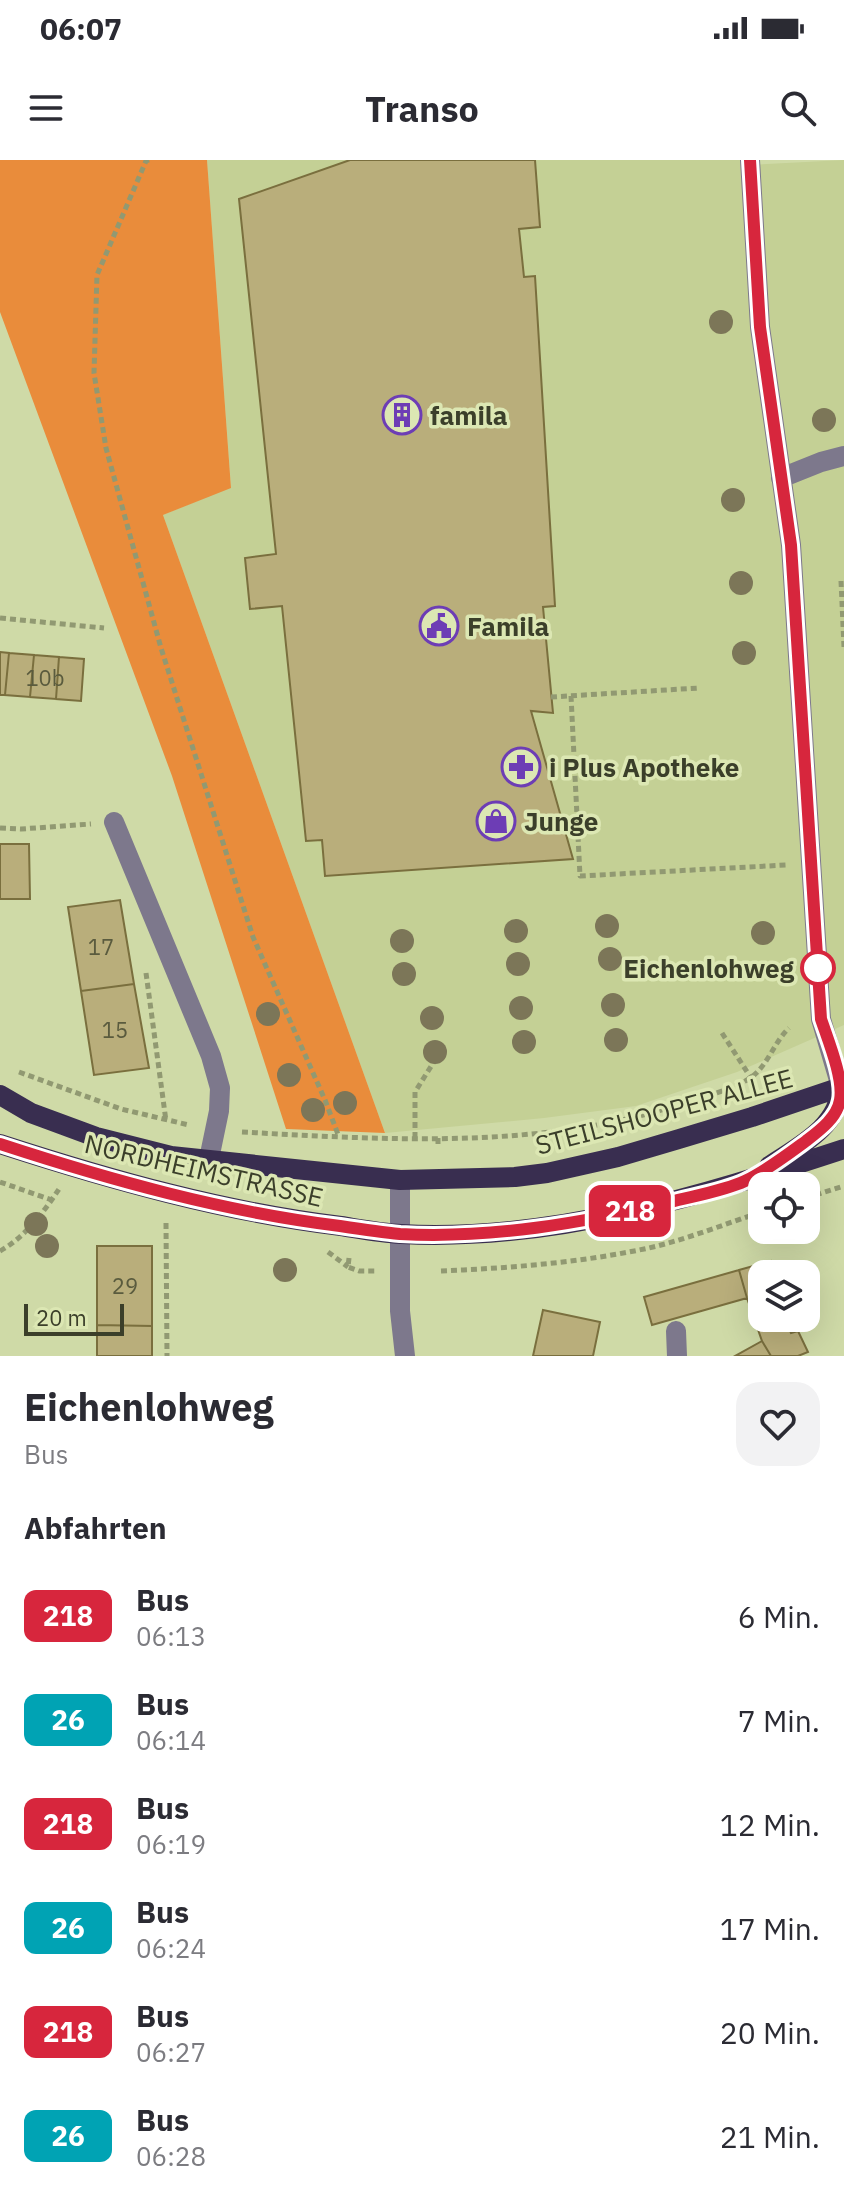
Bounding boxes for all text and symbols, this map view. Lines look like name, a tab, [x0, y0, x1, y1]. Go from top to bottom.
text: 06:07	[40, 9, 122, 48]
text: Transo	[365, 85, 479, 132]
icon: menu	[24, 86, 68, 130]
icon: search	[776, 86, 820, 130]
building icon: famila	[381, 394, 423, 436]
place label: famila	[430, 398, 508, 432]
public building icon: Famila	[418, 605, 460, 647]
place label: Famila	[467, 609, 550, 643]
house number: 10b	[25, 663, 65, 692]
pharmacy icon: i Plus Apotheke	[500, 746, 542, 788]
place label: i Plus Apotheke	[549, 750, 739, 784]
shop icon: Junge	[475, 800, 517, 842]
place label: Junge	[524, 804, 598, 838]
house number: 17	[88, 932, 114, 961]
place label: Eichenlohweg	[623, 951, 795, 985]
marker: Eichenlohweg	[801, 951, 835, 985]
house number: 15	[102, 1015, 128, 1044]
street label: STEILSHOOPER ALLEE	[531, 1060, 797, 1162]
street label: NORDHEIMSTRASSE	[81, 1126, 327, 1214]
map controls	[748, 1172, 820, 1332]
button: locate	[748, 1172, 820, 1244]
line badge: 218	[584, 1185, 676, 1237]
text: 218	[605, 1192, 655, 1229]
button: layers	[748, 1260, 820, 1332]
house number: 29	[112, 1271, 138, 1300]
scale bar	[24, 1300, 124, 1336]
text: 20 m	[36, 1303, 87, 1332]
text: Eichenlohweg	[24, 1382, 274, 1431]
button: heart	[736, 1382, 820, 1466]
text: Bus	[24, 1437, 68, 1471]
text: Abfahrten	[24, 1508, 167, 1547]
text: Bus	[136, 1580, 189, 1619]
text: 218	[43, 1597, 93, 1634]
text: 6 Min.	[738, 1597, 820, 1636]
text: 06:13	[136, 1619, 206, 1653]
text: Bus	[136, 1684, 189, 1723]
text: 26	[51, 1701, 85, 1738]
text: 7 Min.	[738, 1701, 820, 1740]
text: 06:14	[136, 1723, 206, 1757]
text: Bus	[136, 1788, 189, 1827]
text: 218	[43, 1805, 93, 1842]
text: 12 Min.	[720, 1805, 820, 1844]
text: 06:19	[136, 1827, 206, 1861]
text: Bus	[136, 1892, 189, 1931]
text: 26	[51, 1909, 85, 1946]
text: 17 Min.	[720, 1909, 820, 1948]
text: 06:24	[136, 1931, 206, 1965]
text: Bus	[136, 1996, 189, 2035]
text: 218	[43, 2013, 93, 2050]
text: 20 Min.	[720, 2013, 820, 2052]
text: 06:27	[136, 2035, 206, 2069]
text: Bus	[136, 2100, 189, 2139]
text: 26	[51, 2117, 85, 2154]
text: 21 Min.	[720, 2117, 820, 2156]
text: 06:28	[136, 2139, 206, 2173]

